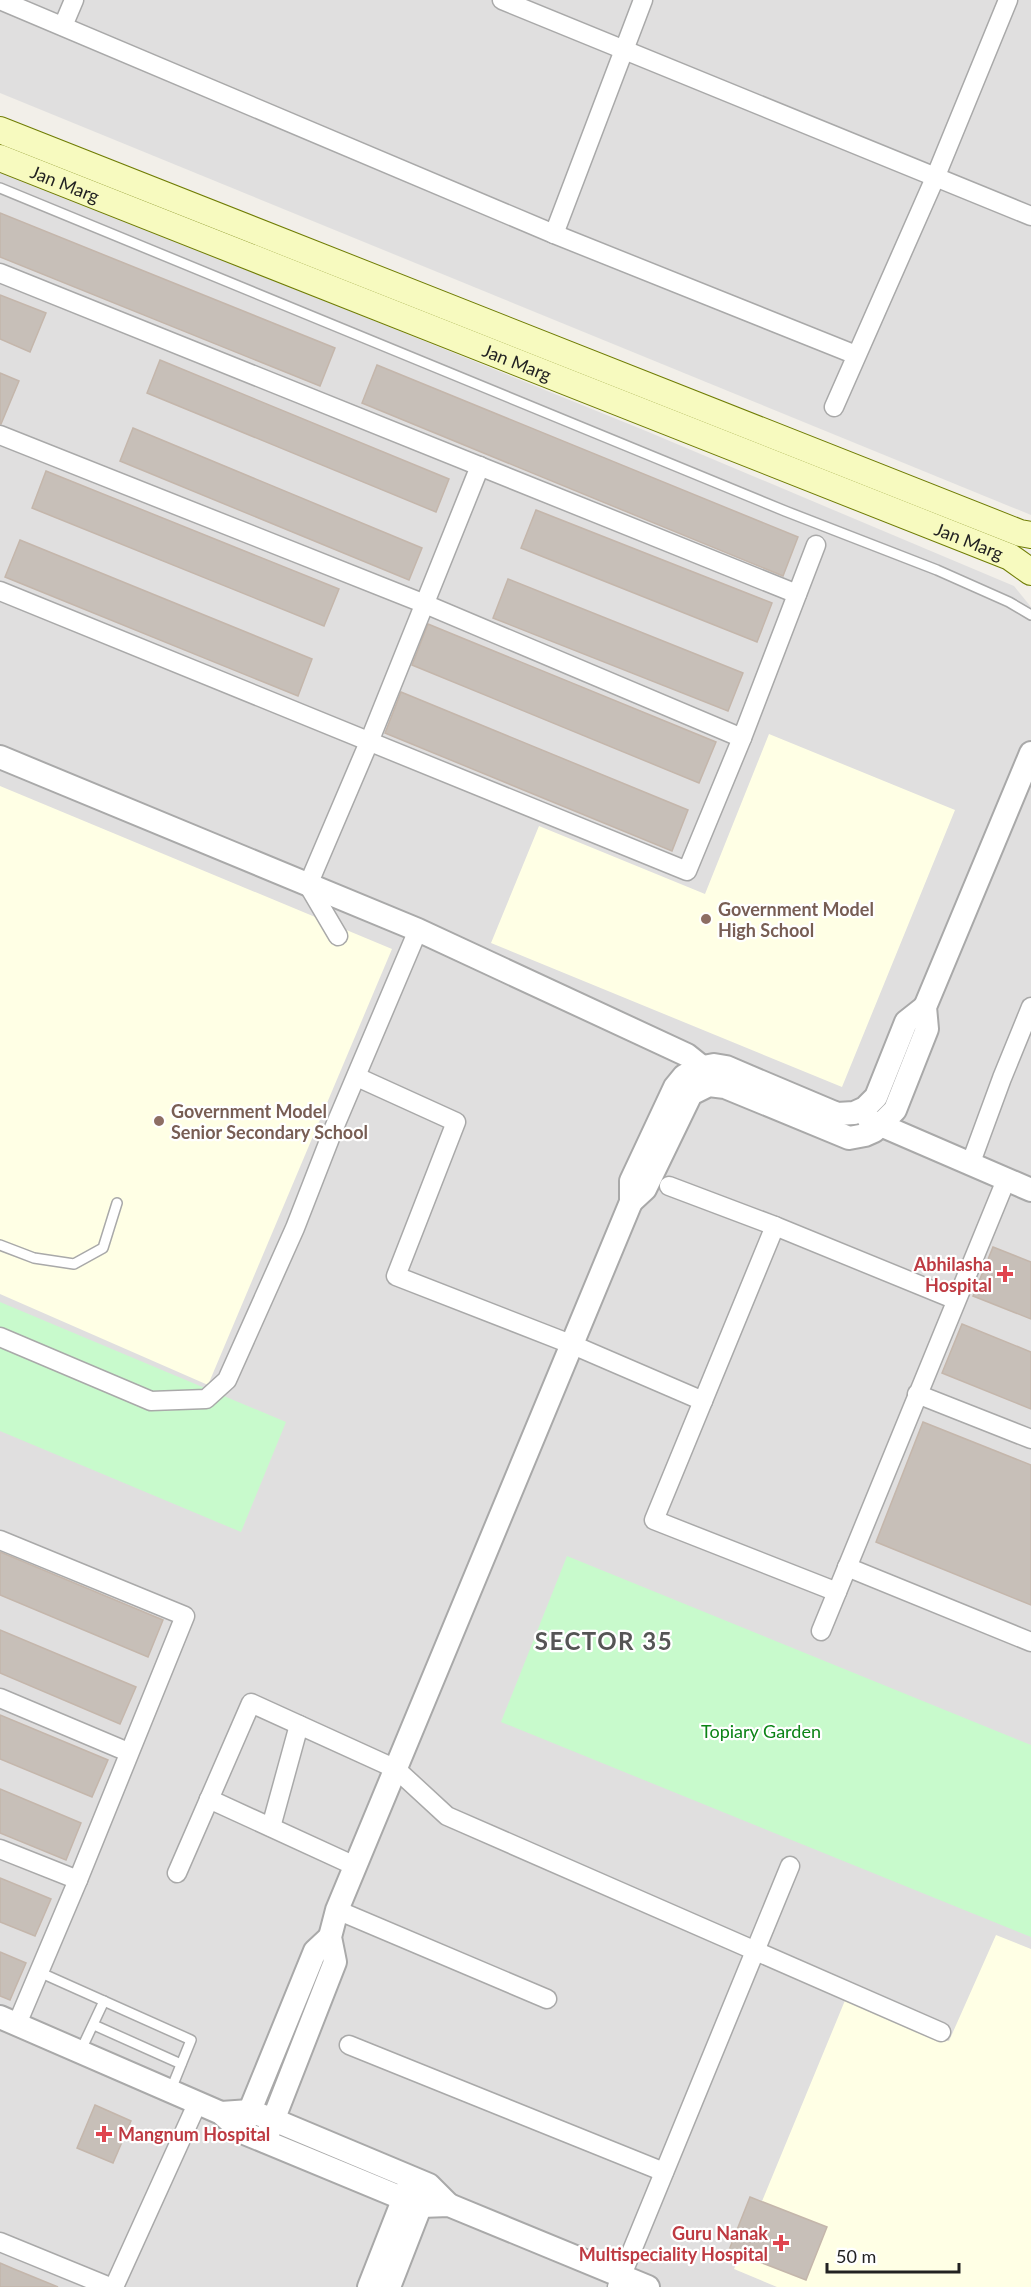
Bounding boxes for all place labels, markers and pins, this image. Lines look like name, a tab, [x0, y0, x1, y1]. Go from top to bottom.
place label: Government Model High School	[718, 898, 874, 941]
marker: Government Model High School	[699, 912, 713, 926]
place label: Government Model Senior Secondary School	[171, 1100, 368, 1143]
marker: Government Model Senior Secondary School	[152, 1114, 166, 1128]
place label: Abhilasha Hospital	[913, 1253, 992, 1296]
marker: Abhilasha Hospital	[996, 1265, 1014, 1283]
place label: Mangnum Hospital	[118, 2123, 270, 2145]
marker: Mangnum Hospital	[95, 2125, 113, 2143]
place label: Guru Nanak Multispeciality Hospital	[579, 2222, 768, 2265]
marker: Guru Nanak Multispeciality Hospital	[772, 2234, 790, 2252]

